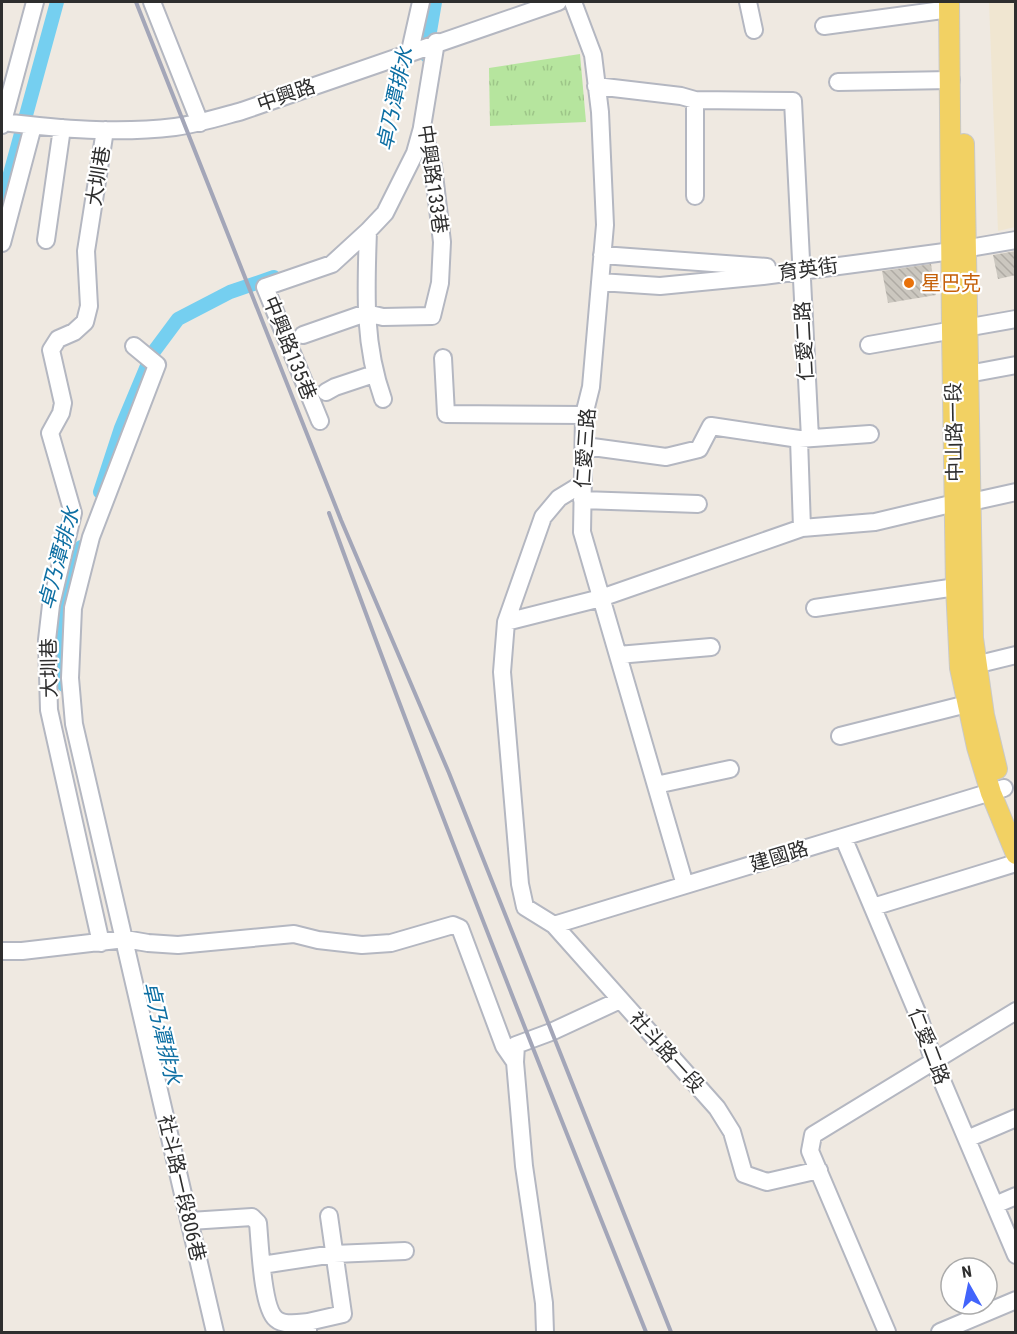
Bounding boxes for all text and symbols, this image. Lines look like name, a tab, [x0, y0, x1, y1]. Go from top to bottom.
water label: 卓乃潭排水	[372, 44, 418, 153]
street label: 中興路	[254, 74, 318, 116]
street label: 中興路133巷	[413, 123, 453, 235]
street label: 大圳巷	[81, 144, 115, 208]
street label: 育英街	[777, 253, 839, 285]
place label: 星巴克	[921, 271, 981, 295]
marker: 星巴克	[902, 276, 916, 290]
street label: 中興路135巷	[258, 293, 322, 403]
street label: 仁愛二路	[790, 300, 818, 382]
street label: 中山路一段	[941, 382, 967, 482]
street label: 仁愛三路	[570, 407, 600, 489]
water label: 卓乃潭排水	[34, 503, 84, 612]
street label: 大圳巷	[36, 638, 62, 698]
street label: 建國路	[747, 836, 811, 876]
water label: 卓乃潭排水	[138, 979, 186, 1088]
street label: 仁愛二路	[903, 1004, 955, 1088]
street label: 社斗路一段	[625, 1007, 709, 1097]
street label: 社斗路一段806巷	[153, 1112, 211, 1264]
north arrow	[939, 1256, 999, 1316]
text: N	[960, 1262, 973, 1282]

